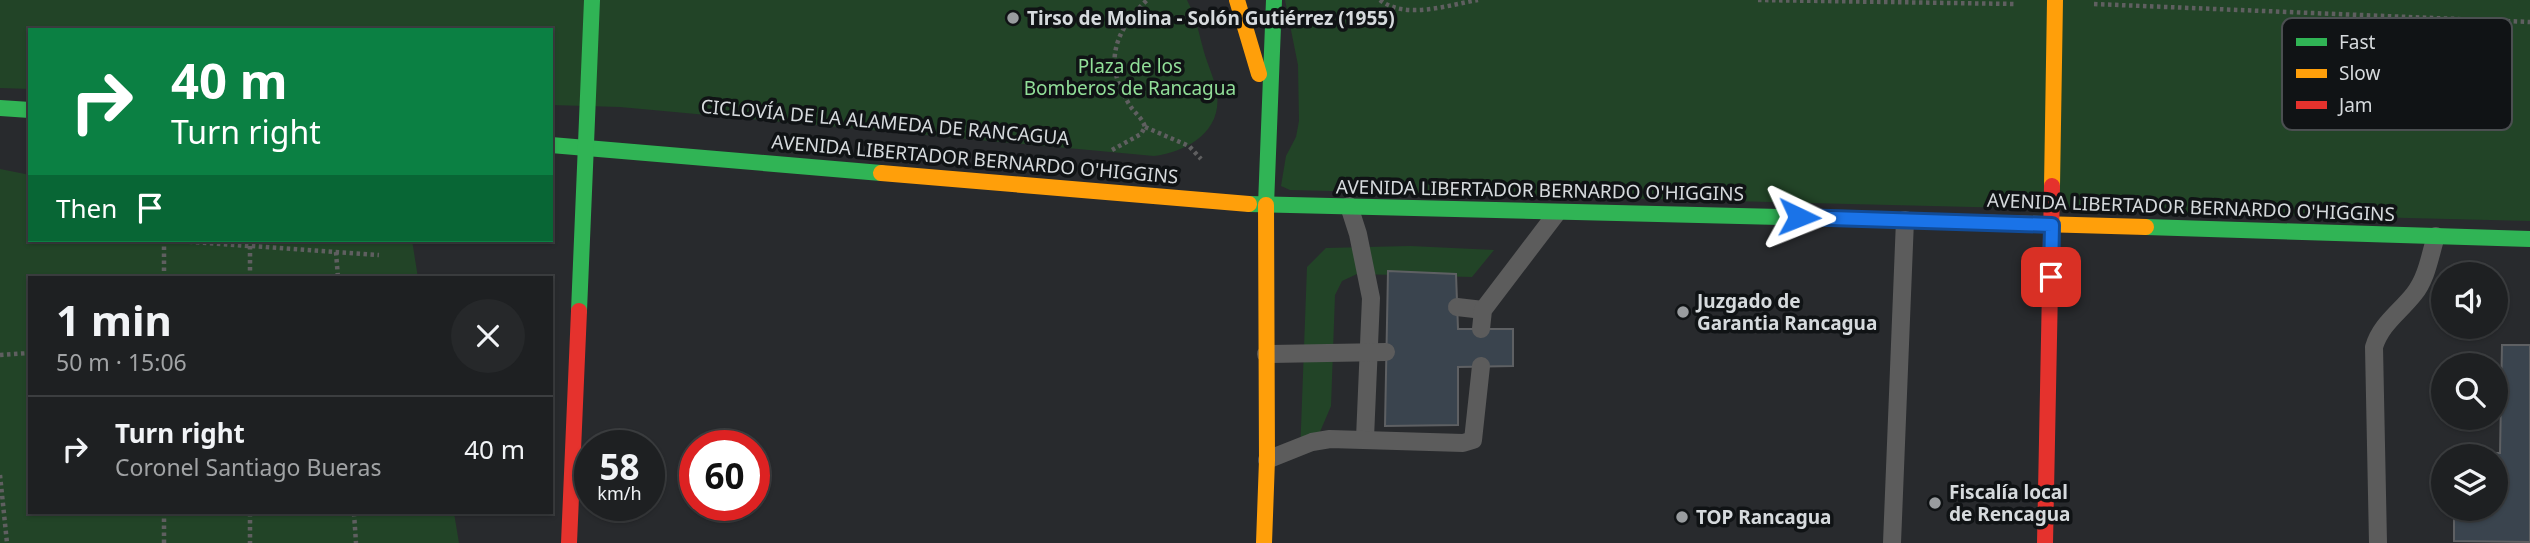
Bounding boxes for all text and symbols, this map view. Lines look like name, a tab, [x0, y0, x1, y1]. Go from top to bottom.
place label: Tirso de Molina - Solón Gutiérrez (1955)	[1027, 5, 1395, 31]
marker: Tirso de Molina - Solón Gutiérrez (1955)	[1005, 10, 1021, 26]
legend	[2282, 18, 2512, 130]
text: Fast	[2339, 29, 2376, 55]
text: 40 m	[171, 47, 288, 113]
park label: Plaza de los Bomberos de Rancagua	[1024, 53, 1236, 101]
icon: right	[56, 56, 147, 147]
text: Slow	[2339, 60, 2380, 86]
text: Jam	[2337, 92, 2373, 118]
street label: CICLOVÍA DE LA ALAMEDA DE RANCAGUA	[700, 93, 1071, 151]
text: Turn right	[171, 110, 321, 153]
street label: AVENIDA LIBERTADOR BERNARDO O'HIGGINS	[771, 128, 1179, 190]
street label: AVENIDA LIBERTADOR BERNARDO O'HIGGINS	[1336, 173, 1744, 207]
position arrow	[1762, 180, 1836, 254]
street label: AVENIDA LIBERTADOR BERNARDO O'HIGGINS	[1987, 187, 2395, 227]
icon: arrive	[131, 189, 169, 227]
text: Then	[56, 190, 117, 226]
pin	[2021, 247, 2081, 307]
icon: arrive	[2032, 258, 2070, 296]
map controls	[2431, 262, 2508, 521]
button: sound	[2431, 262, 2508, 339]
place label: Juzgado de Garantia Rancagua	[1695, 288, 1877, 336]
text: 1 min	[56, 291, 172, 348]
button: close	[451, 299, 525, 373]
marker: Juzgado de Garantia Rancagua	[1675, 304, 1691, 320]
text: 50 m · 15:06	[56, 346, 187, 378]
button: search	[2431, 353, 2508, 430]
text: Turn right	[115, 415, 245, 451]
icon: right	[56, 430, 94, 468]
speed limit sign: 60	[679, 430, 770, 521]
text: 40 m	[464, 431, 525, 467]
text: 58	[599, 443, 640, 490]
button: layers	[2431, 444, 2508, 521]
text: Coronel Santiago Bueras	[115, 451, 382, 483]
place label: Fiscalía local de Rencagua	[1949, 479, 2070, 527]
text: km/h	[597, 481, 642, 505]
marker: Fiscalía local de Rencagua	[1927, 495, 1943, 511]
place label: TOP Rancagua	[1696, 504, 1831, 530]
marker: TOP Rancagua	[1674, 509, 1690, 525]

